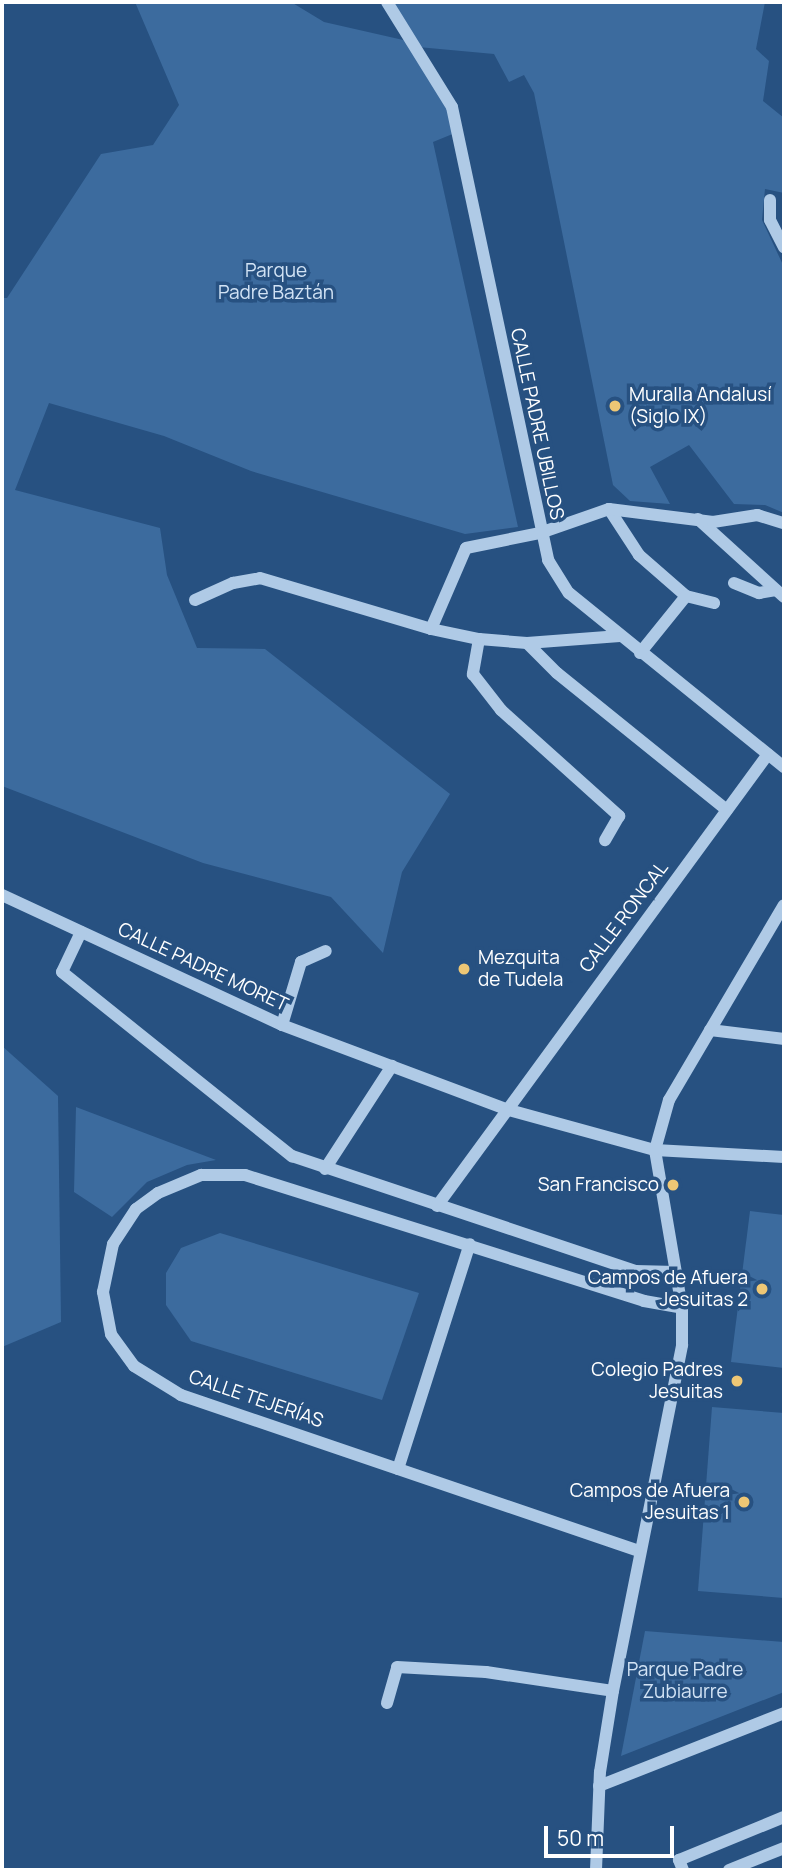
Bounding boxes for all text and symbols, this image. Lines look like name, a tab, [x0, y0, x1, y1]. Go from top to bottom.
park label: Parque Padre Baztán	[218, 260, 334, 304]
street label: CALLE PADRE UBILLOS	[506, 326, 568, 522]
place label: Muralla Andalusí (Siglo IX)	[629, 384, 772, 428]
marker: Muralla Andalusí (Siglo IX)	[607, 398, 623, 414]
street label: CALLE RONCAL	[575, 857, 673, 977]
street label: CALLE PADRE MORET	[114, 918, 292, 1016]
place label: Mezquita de Tudela	[478, 947, 563, 991]
marker: Mezquita de Tudela	[456, 961, 472, 977]
place label: San Francisco	[538, 1174, 659, 1196]
marker: San Francisco	[665, 1177, 681, 1193]
place label: Campos de Afuera Jesuitas 2	[588, 1267, 748, 1311]
marker: Campos de Afuera Jesuitas 2	[754, 1281, 770, 1297]
place label: Colegio Padres Jesuitas	[591, 1359, 723, 1403]
street label: CALLE TEJERÍAS	[186, 1365, 326, 1433]
marker: Colegio Padres Jesuitas	[729, 1373, 745, 1389]
place label: Campos de Afuera Jesuitas 1	[570, 1480, 730, 1524]
marker: Campos de Afuera Jesuitas 1	[736, 1494, 752, 1510]
park label: Parque Padre Zubiaurre	[627, 1659, 743, 1703]
scale bar	[548, 1812, 678, 1856]
text: 50 m	[557, 1824, 604, 1852]

